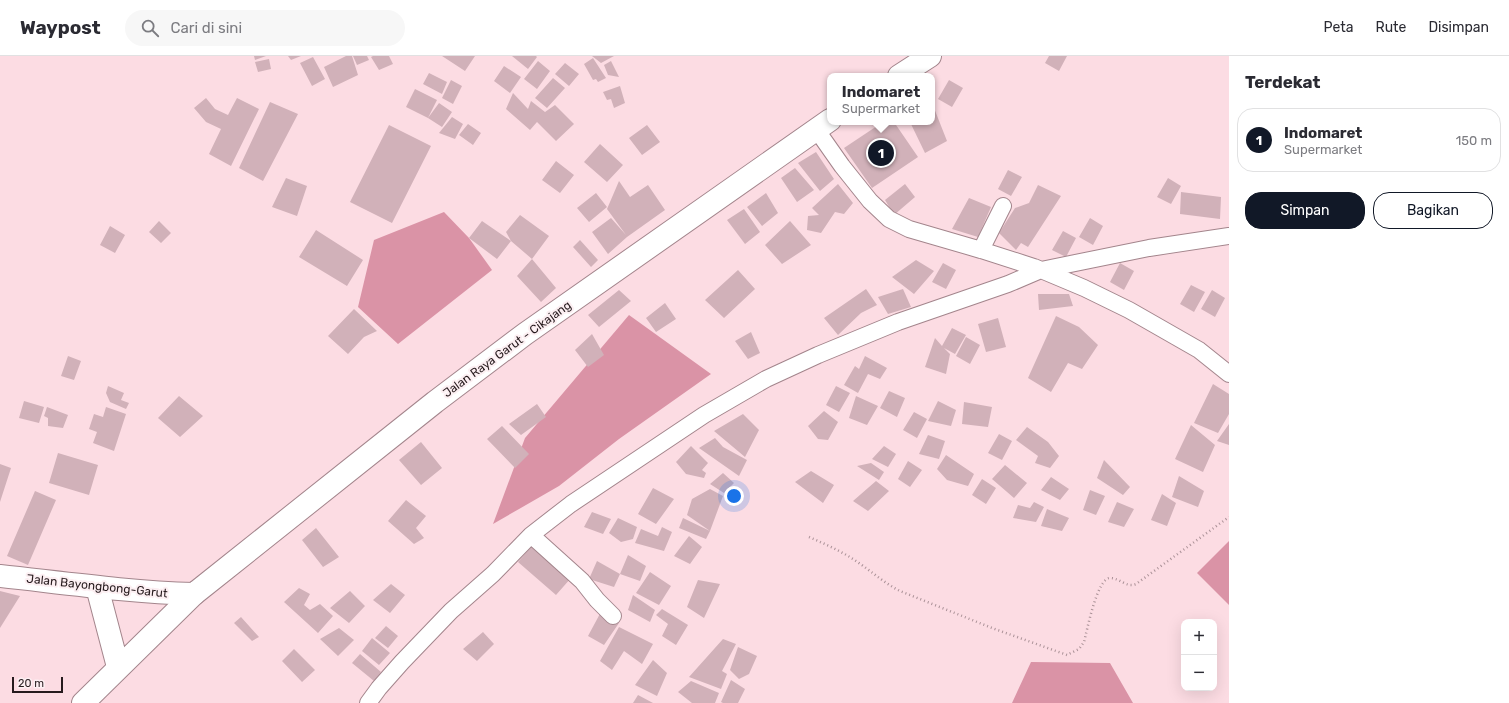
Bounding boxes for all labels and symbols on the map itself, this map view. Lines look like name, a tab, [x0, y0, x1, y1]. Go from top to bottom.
pin: 1	[868, 138, 894, 168]
street label: Jalan Raya Garut - Cikajang	[440, 298, 574, 400]
your location	[724, 486, 744, 506]
street label: Jalan Bayongbong-Garut	[26, 572, 169, 600]
scale bar	[12, 675, 63, 694]

